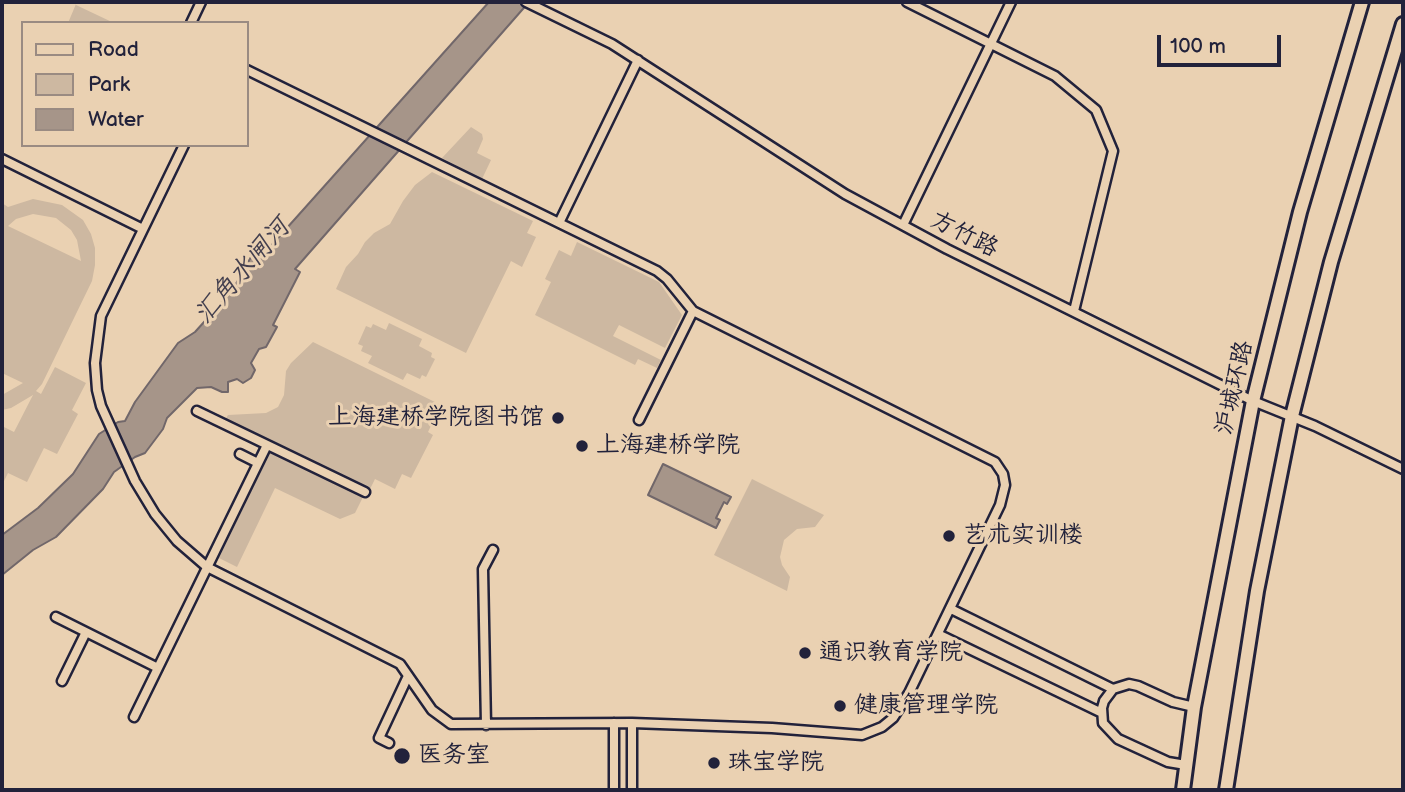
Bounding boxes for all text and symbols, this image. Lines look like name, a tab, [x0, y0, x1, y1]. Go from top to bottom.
legend	[21, 21, 248, 147]
scale bar	[1160, 21, 1284, 65]
text: 100 m	[1170, 34, 1226, 59]
text: Road	[88, 37, 139, 62]
text: Park	[88, 72, 130, 97]
text: Water	[88, 107, 144, 132]
street label: 方竹路	[925, 206, 1003, 264]
water label: 汇角水闸河	[189, 213, 297, 331]
street label: 沪城环路	[1210, 338, 1260, 438]
place label: 上海建桥学院图书馆	[328, 404, 544, 432]
marker: 上海建桥学院图书馆	[550, 410, 566, 426]
place label: 上海建桥学院	[596, 432, 740, 460]
marker: 上海建桥学院	[574, 438, 590, 454]
place label: 艺术实训楼	[963, 522, 1083, 550]
marker: 艺术实训楼	[941, 528, 957, 544]
place label: 通识教育学院	[819, 639, 963, 667]
marker: 通识教育学院	[797, 645, 813, 661]
place label: 健康管理学院	[854, 692, 998, 720]
marker: 健康管理学院	[832, 698, 848, 714]
place label: 医务室	[418, 742, 490, 770]
marker: 医务室	[392, 746, 412, 766]
place label: 珠宝学院	[728, 749, 824, 777]
marker: 珠宝学院	[706, 755, 722, 771]

